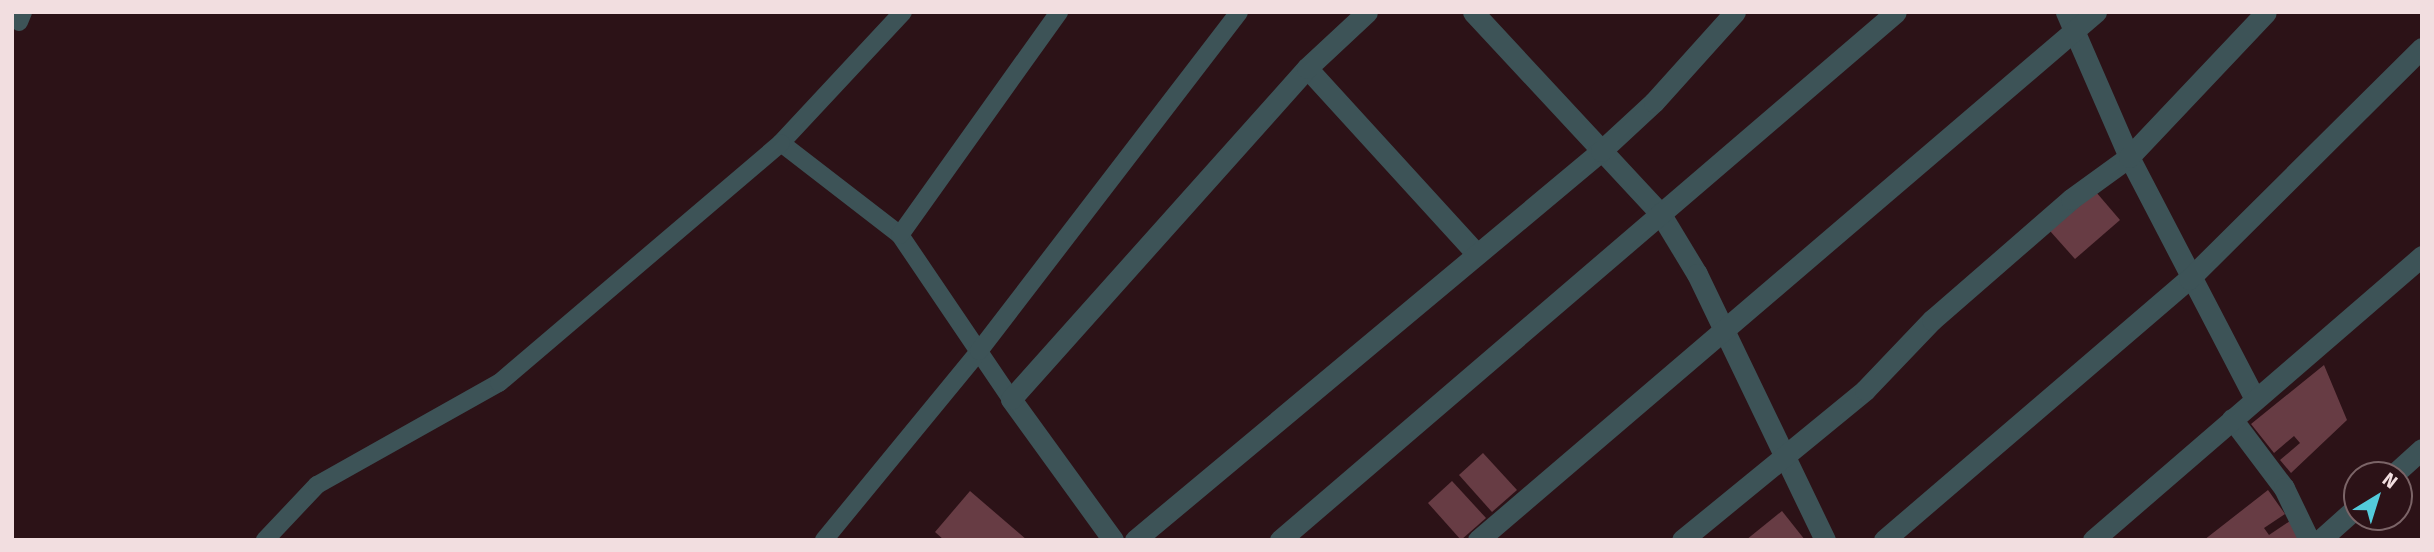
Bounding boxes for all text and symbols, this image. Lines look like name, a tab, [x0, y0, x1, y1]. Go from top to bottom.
north arrow	[2343, 461, 2413, 531]
text: N	[2378, 468, 2402, 494]

